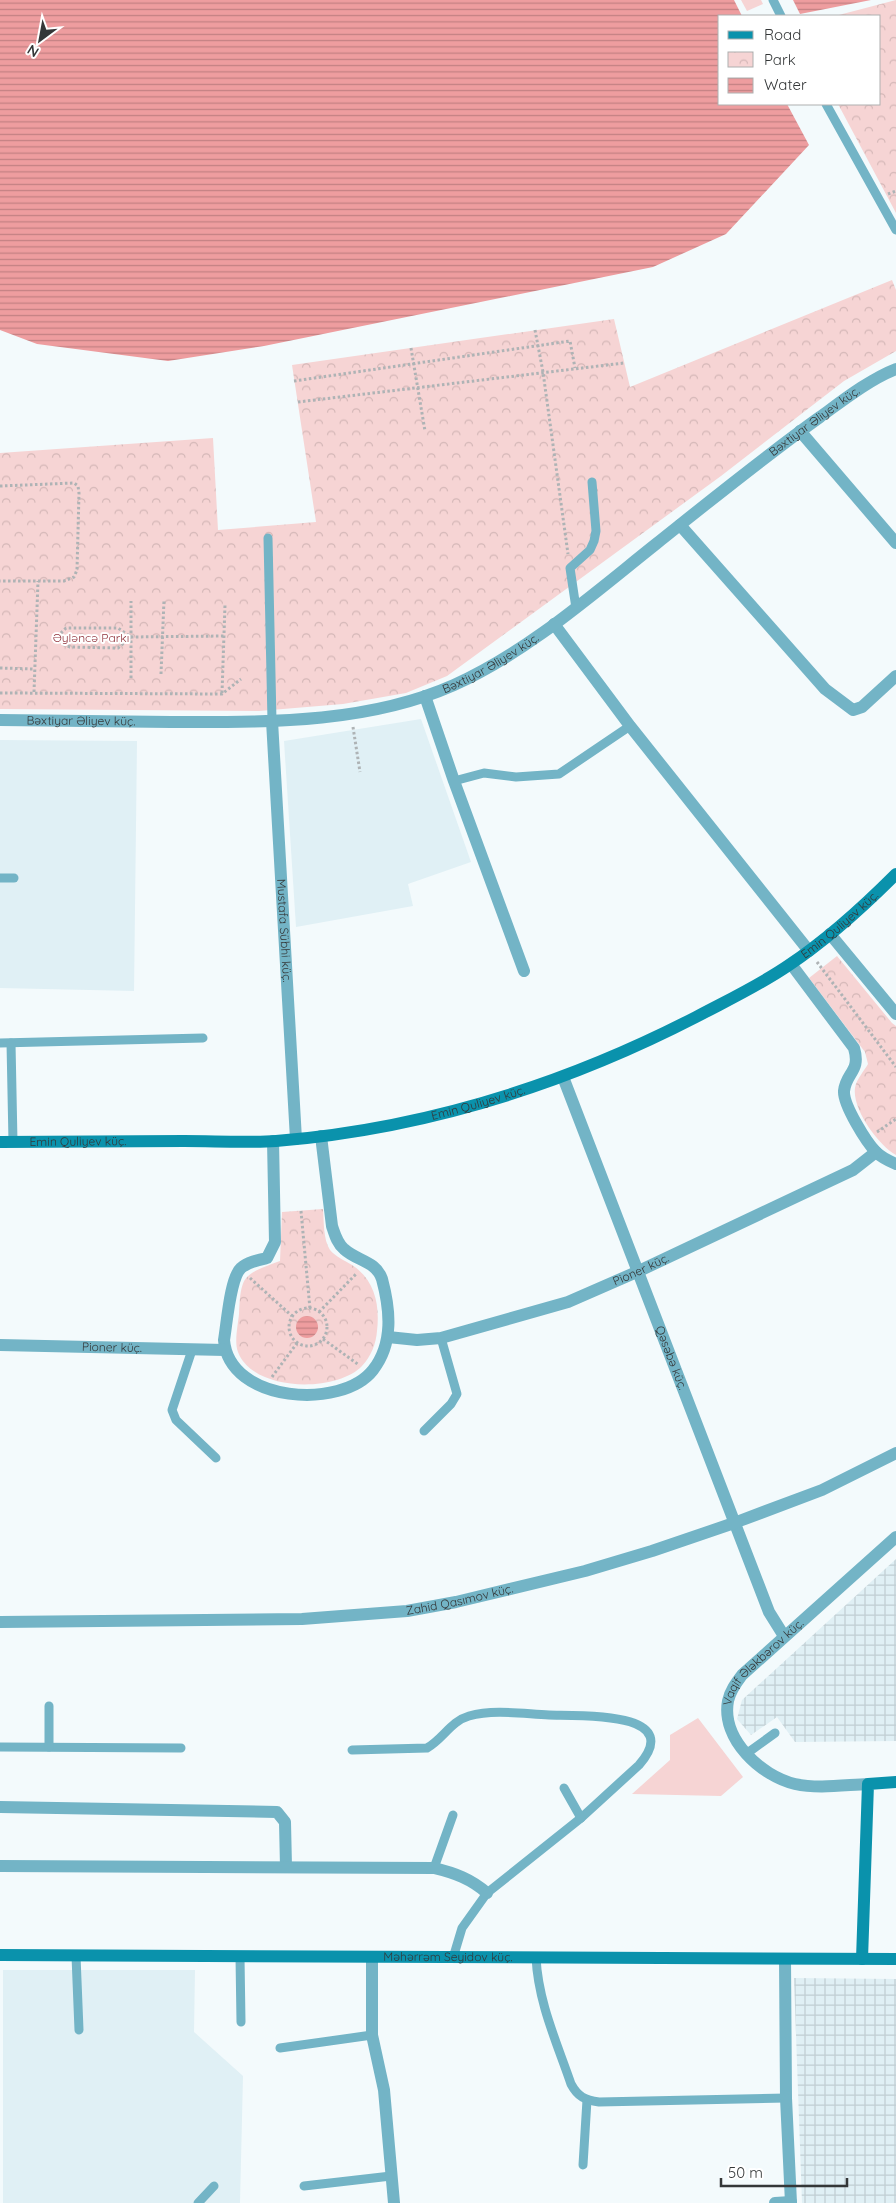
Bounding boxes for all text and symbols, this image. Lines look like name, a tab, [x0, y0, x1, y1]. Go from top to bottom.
north arrow	[15, 15, 65, 65]
legend	[718, 15, 881, 105]
text: Road	[764, 25, 801, 44]
text: N	[24, 41, 42, 61]
text: Park	[764, 50, 796, 69]
text: Water	[764, 75, 807, 94]
street label: Bəxtiyar Əliyev küç.	[766, 383, 862, 459]
park label: Əyləncə Parkı	[53, 630, 129, 645]
street label: Bəxtiyar Əliyev küç.	[440, 630, 542, 696]
street label: Bəxtiyar Əliyev küç.	[26, 712, 136, 728]
street label: Mustafa Sübhi küç.	[274, 878, 295, 983]
street label: Emin Quliyev küç.	[798, 888, 881, 961]
street label: Emin Quliyev küç.	[430, 1082, 527, 1123]
street label: Emin Quliyev küç.	[29, 1133, 127, 1149]
street label: Pioner küç.	[610, 1250, 671, 1289]
street label: Qəsəbə küç.	[653, 1324, 691, 1392]
street label: Pioner küç.	[82, 1339, 142, 1355]
street label: Zahid Qasımov küç.	[405, 1581, 514, 1618]
street label: Vaqif Ələkbərov küç.	[719, 1615, 806, 1707]
street label: Məhərrəm Seyidov küç.	[383, 1949, 513, 1964]
scale bar	[721, 2156, 847, 2188]
text: 50 m	[728, 2163, 763, 2182]

